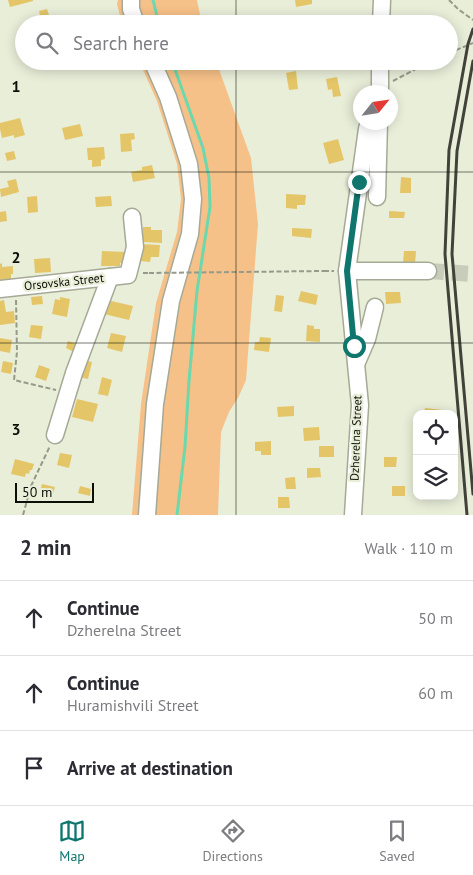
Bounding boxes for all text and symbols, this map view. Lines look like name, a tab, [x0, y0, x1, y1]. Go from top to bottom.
search box	[15, 15, 458, 70]
icon: search	[33, 29, 61, 57]
text: Search here	[73, 31, 169, 55]
text: 1	[11, 76, 21, 96]
north arrow	[353, 85, 398, 130]
route end	[348, 171, 371, 194]
text: 2	[11, 247, 21, 267]
street label: Orsovska Street	[23, 270, 105, 293]
route start	[343, 335, 366, 358]
street label: Dzherelna Street	[347, 395, 364, 481]
map controls	[413, 410, 458, 500]
button: locate	[413, 410, 458, 455]
text: 3	[11, 419, 21, 439]
button: layers	[413, 455, 458, 500]
scale bar	[15, 480, 94, 503]
text: 50 m	[22, 483, 52, 501]
text: 2 min	[20, 534, 71, 561]
text: Walk · 110 m	[364, 538, 453, 558]
text: Continue	[67, 596, 139, 620]
icon: ahead	[20, 604, 48, 632]
text: 50 m	[418, 608, 453, 628]
text: Dzherelna Street	[67, 620, 181, 640]
text: Continue	[67, 671, 139, 695]
icon: ahead	[20, 679, 48, 707]
text: 60 m	[418, 683, 453, 703]
text: Huramishvili Street	[67, 695, 199, 715]
icon: arrive	[20, 754, 48, 782]
text: Arrive at destination	[67, 756, 233, 780]
tab: Map	[58, 817, 86, 865]
tab: Directions	[202, 817, 263, 865]
tab: Saved	[379, 817, 415, 865]

